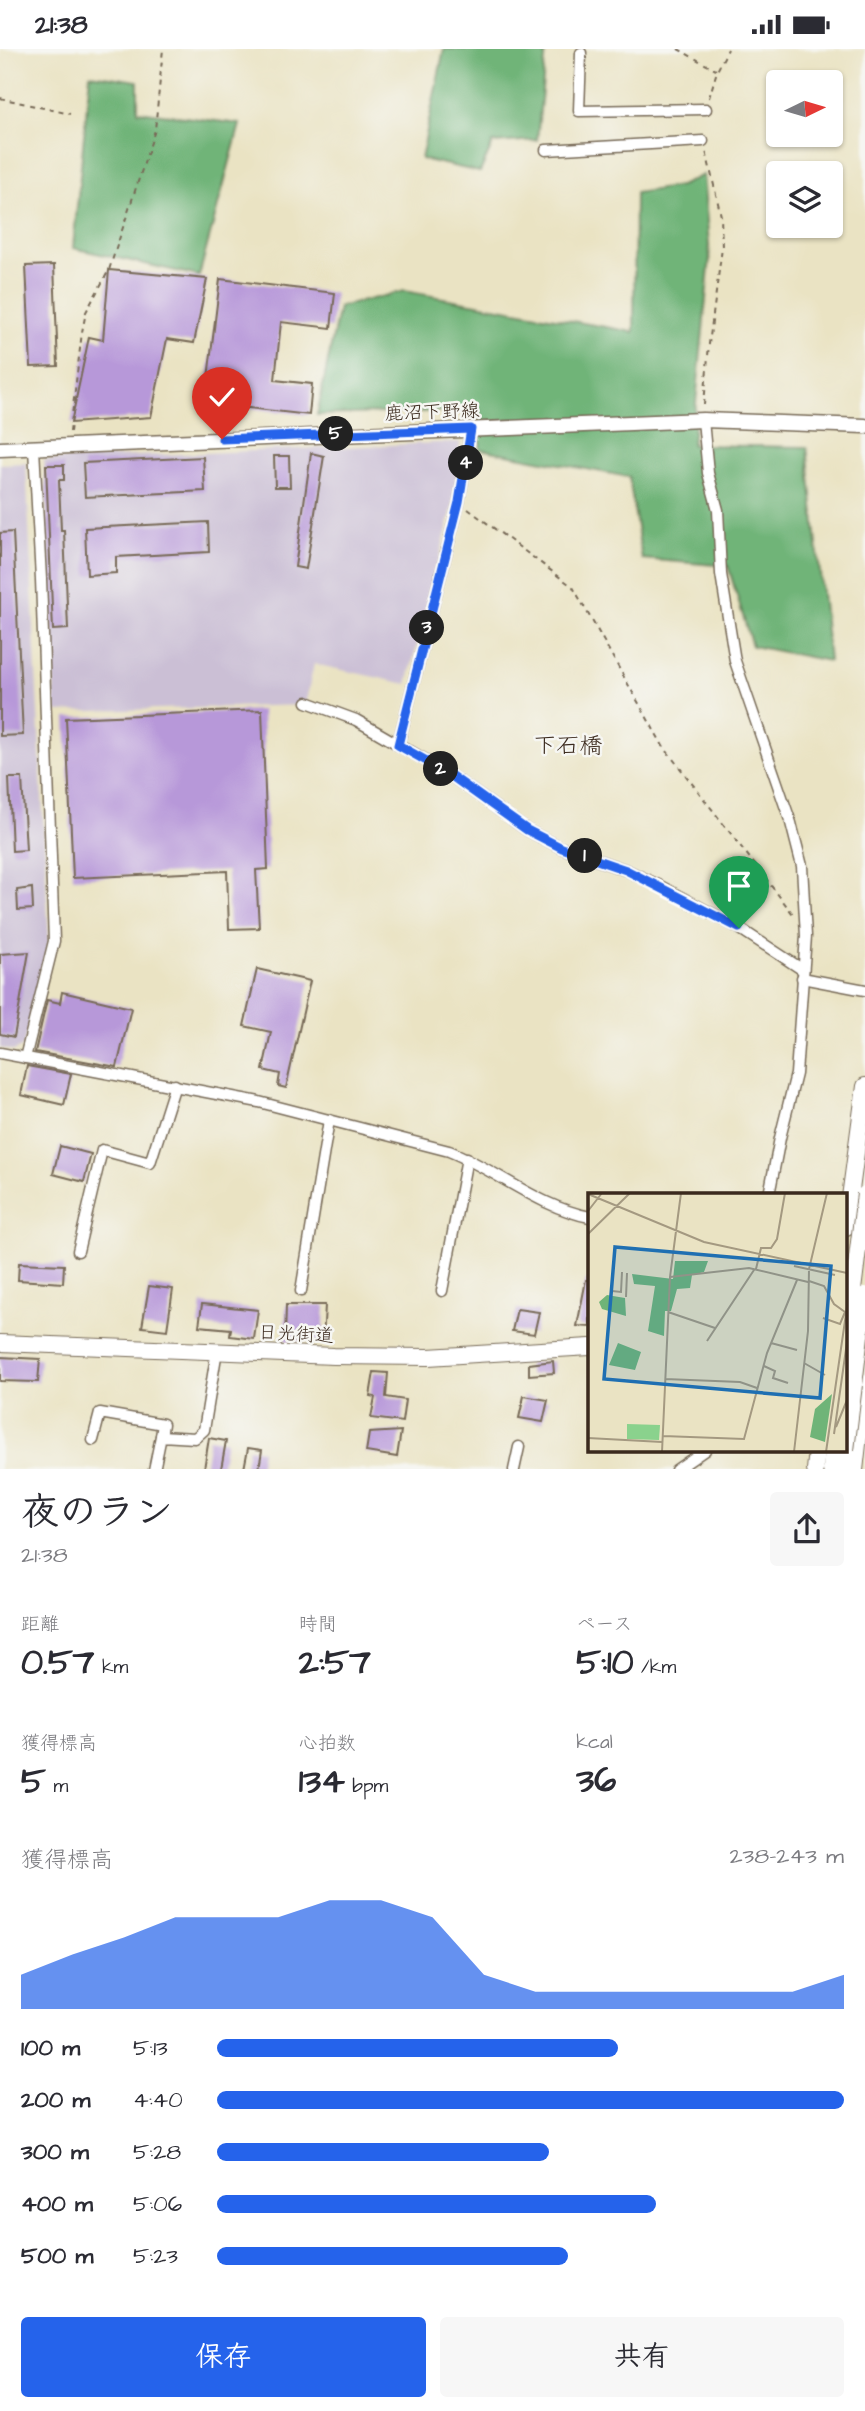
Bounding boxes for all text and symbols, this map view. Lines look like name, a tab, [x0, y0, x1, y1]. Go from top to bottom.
text: 21:38	[35, 7, 88, 43]
north arrow	[766, 70, 844, 147]
map controls	[766, 70, 843, 238]
button: layers	[766, 161, 843, 238]
pin	[192, 367, 252, 439]
icon: check	[203, 378, 241, 416]
street label: 鹿沼下野線	[384, 397, 480, 428]
pin: 5	[318, 417, 354, 451]
text: 5	[329, 420, 342, 447]
pin: 4	[448, 445, 484, 481]
text: 4	[459, 449, 472, 476]
pin: 3	[410, 611, 444, 645]
text: 3	[422, 614, 431, 641]
district label: 下石橋	[534, 730, 603, 762]
pin: 2	[424, 751, 458, 787]
text: 2	[435, 755, 446, 782]
pin: 1	[568, 839, 602, 873]
text: 1	[583, 842, 586, 869]
pin	[709, 856, 769, 928]
icon: arrive	[720, 867, 758, 905]
inset map	[588, 1193, 848, 1452]
street label: 日光街道	[257, 1319, 335, 1350]
text: 夜のラン	[21, 1487, 173, 1539]
button: share	[770, 1492, 844, 1566]
text: 21:38	[21, 1539, 68, 1571]
text: 距離	[21, 1611, 59, 1638]
text: 時間	[299, 1611, 337, 1638]
text: ペース	[576, 1611, 632, 1638]
text: 0.57	[21, 1638, 94, 1687]
text: 2:57	[299, 1638, 371, 1687]
text: 5:10	[576, 1638, 634, 1687]
text: km	[94, 1654, 128, 1681]
text: /km	[634, 1654, 676, 1681]
text: kcal	[576, 1729, 613, 1756]
text: 獲得標高	[21, 1730, 97, 1757]
text: 心拍数	[299, 1730, 356, 1757]
text: 36	[576, 1756, 616, 1805]
text: 5	[21, 1757, 46, 1806]
text: 134	[299, 1757, 345, 1806]
text: m	[46, 1773, 68, 1800]
text: bpm	[345, 1773, 388, 1800]
text: 238–243 m	[729, 1840, 844, 1872]
text: 獲得標高	[21, 1844, 113, 1876]
text: 100 m	[21, 2032, 80, 2064]
text: 5:13	[133, 2032, 168, 2064]
text: 200 m	[21, 2084, 90, 2116]
text: 4:40	[133, 2084, 183, 2116]
text: 300 m	[21, 2136, 89, 2168]
text: 5:28	[133, 2136, 181, 2168]
text: 400 m	[21, 2188, 93, 2220]
text: 5:06	[133, 2188, 182, 2220]
text: 500 m	[21, 2240, 93, 2272]
text: 5:23	[133, 2240, 178, 2272]
button: 保存	[21, 2317, 426, 2397]
button: 共有	[440, 2317, 844, 2397]

